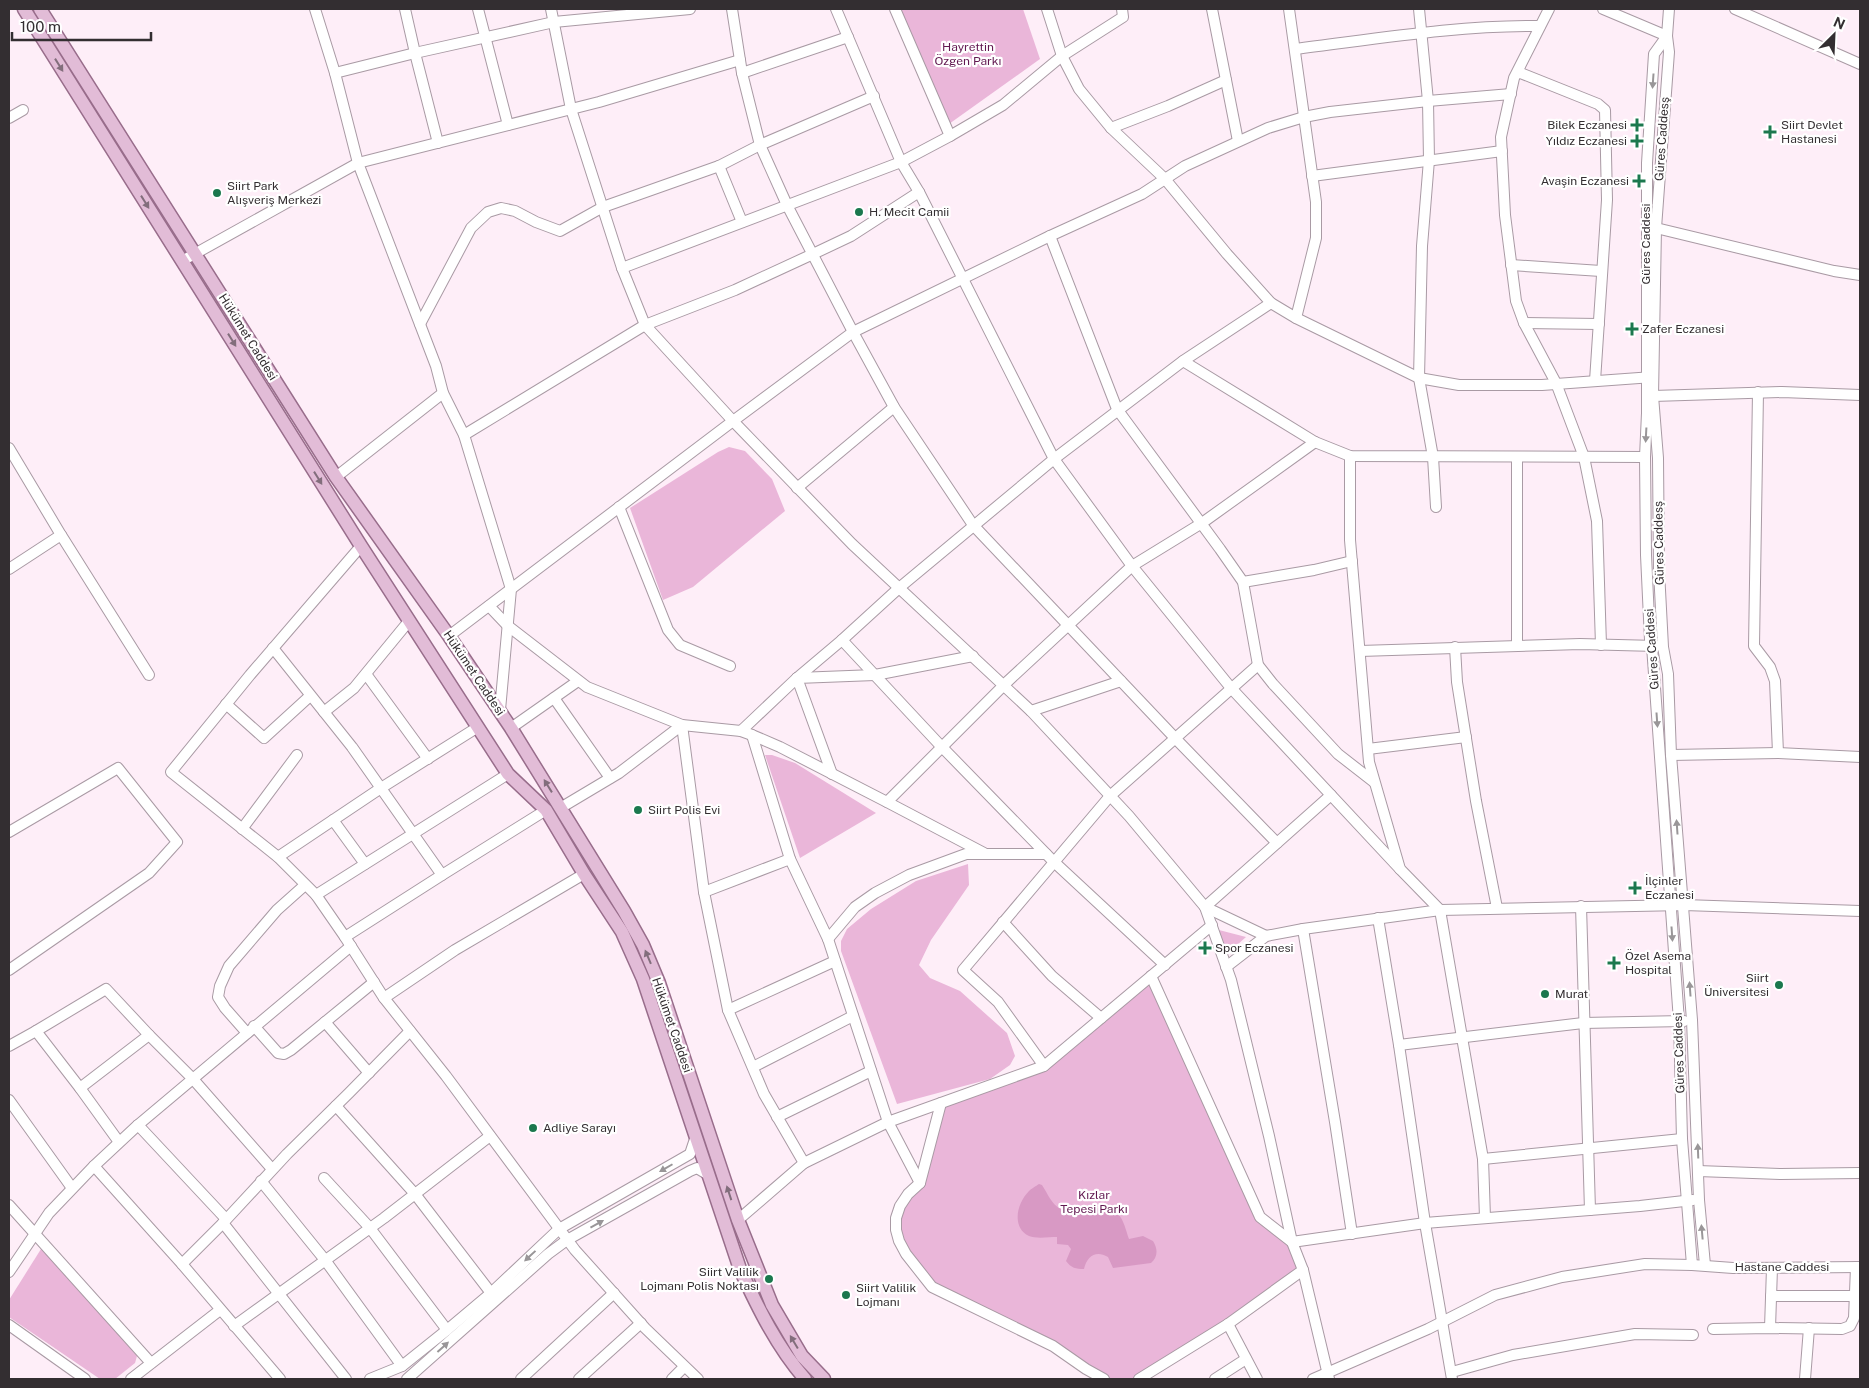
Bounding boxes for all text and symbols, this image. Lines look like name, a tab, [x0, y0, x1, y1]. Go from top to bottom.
scale bar	[12, 10, 151, 42]
north arrow	[1809, 10, 1859, 60]
text: N	[1831, 14, 1848, 33]
text: 100 m	[20, 18, 61, 35]
park label: Hayrettin Özgen Parkı	[935, 40, 1001, 68]
one-way arrow	[54, 58, 64, 71]
one-way arrow	[1648, 73, 1656, 89]
street label: Güres Caddesş	[1652, 97, 1672, 181]
place label: Bilek Eczanesi	[1547, 118, 1627, 132]
place label: Siirt Devlet Hastanesi	[1781, 118, 1843, 146]
marker: Bilek Eczanesi	[1631, 119, 1643, 131]
marker: Siirt Devlet Hastanesi	[1763, 125, 1777, 139]
place label: Yıldız Eczanesi	[1546, 134, 1627, 148]
marker: Yıldız Eczanesi	[1631, 135, 1643, 147]
place label: Avaşin Eczanesi	[1541, 174, 1629, 188]
marker: Avaşin Eczanesi	[1633, 175, 1645, 187]
place label: Siirt Park Alışveriş Merkezi	[227, 179, 321, 207]
marker: Siirt Park Alışveriş Merkezi	[211, 187, 223, 199]
one-way arrow	[141, 196, 150, 209]
street label: Güres Caddesi	[1639, 203, 1653, 285]
place label: H. Mecit Camii	[869, 205, 949, 219]
marker: H. Mecit Camii	[853, 206, 865, 218]
street label: Hükümet Caddesi	[216, 291, 280, 383]
place label: Zafer Eczanesi	[1642, 322, 1724, 336]
marker: Zafer Eczanesi	[1626, 323, 1638, 335]
one-way arrow	[227, 334, 237, 347]
one-way arrow	[1641, 428, 1649, 444]
one-way arrow	[314, 471, 323, 484]
street label: Güres Caddesş	[1651, 501, 1667, 585]
street label: Güres Caddesi	[1642, 608, 1662, 690]
street label: Hükümet Caddesi	[440, 628, 508, 718]
one-way arrow	[1653, 712, 1661, 728]
one-way arrow	[544, 780, 553, 793]
place label: Siirt Polis Evi	[648, 803, 720, 817]
marker: Siirt Polis Evi	[632, 804, 644, 816]
one-way arrow	[1672, 818, 1680, 834]
place label: İlçinler Eczanesi	[1645, 874, 1694, 902]
marker: İlçinler Eczanesi	[1629, 882, 1641, 894]
one-way arrow	[1668, 927, 1676, 943]
place label: Spor Eczanesi	[1215, 941, 1294, 955]
marker: Spor Eczanesi	[1199, 942, 1211, 954]
place label: Özel Asema Hospital	[1625, 949, 1691, 977]
one-way arrow	[643, 950, 651, 964]
marker: Özel Asema Hospital	[1607, 956, 1621, 970]
place label: Siirt Üniversitesi	[1704, 971, 1769, 999]
street label: Hükümet Caddesi	[649, 976, 695, 1074]
marker: Siirt Üniversitesi	[1773, 979, 1785, 991]
one-way arrow	[1686, 980, 1694, 996]
place label: Murat	[1555, 987, 1589, 1001]
marker: Murat	[1539, 988, 1551, 1000]
street label: Güres Caddesi	[1671, 1012, 1687, 1094]
place label: Adliye Sarayı	[543, 1121, 616, 1135]
marker: Adliye Sarayı	[527, 1122, 539, 1134]
one-way arrow	[1693, 1143, 1701, 1159]
one-way arrow	[659, 1164, 672, 1173]
one-way arrow	[725, 1185, 733, 1200]
park label: Kızlar Tepesi Parkı	[1060, 1188, 1128, 1216]
one-way arrow	[590, 1219, 603, 1228]
one-way arrow	[1698, 1224, 1706, 1240]
one-way arrow	[524, 1251, 537, 1262]
street label: Hastane Caddesi	[1735, 1260, 1829, 1274]
place label: Siirt Valilik Lojmanı Polis Noktası	[640, 1265, 759, 1293]
marker: Siirt Valilik Lojmanı Polis Noktası	[763, 1273, 775, 1285]
place label: Siirt Valilik Lojmanı	[856, 1281, 916, 1309]
marker: Siirt Valilik Lojmanı	[840, 1289, 852, 1301]
one-way arrow	[789, 1335, 798, 1348]
one-way arrow	[436, 1341, 449, 1352]

